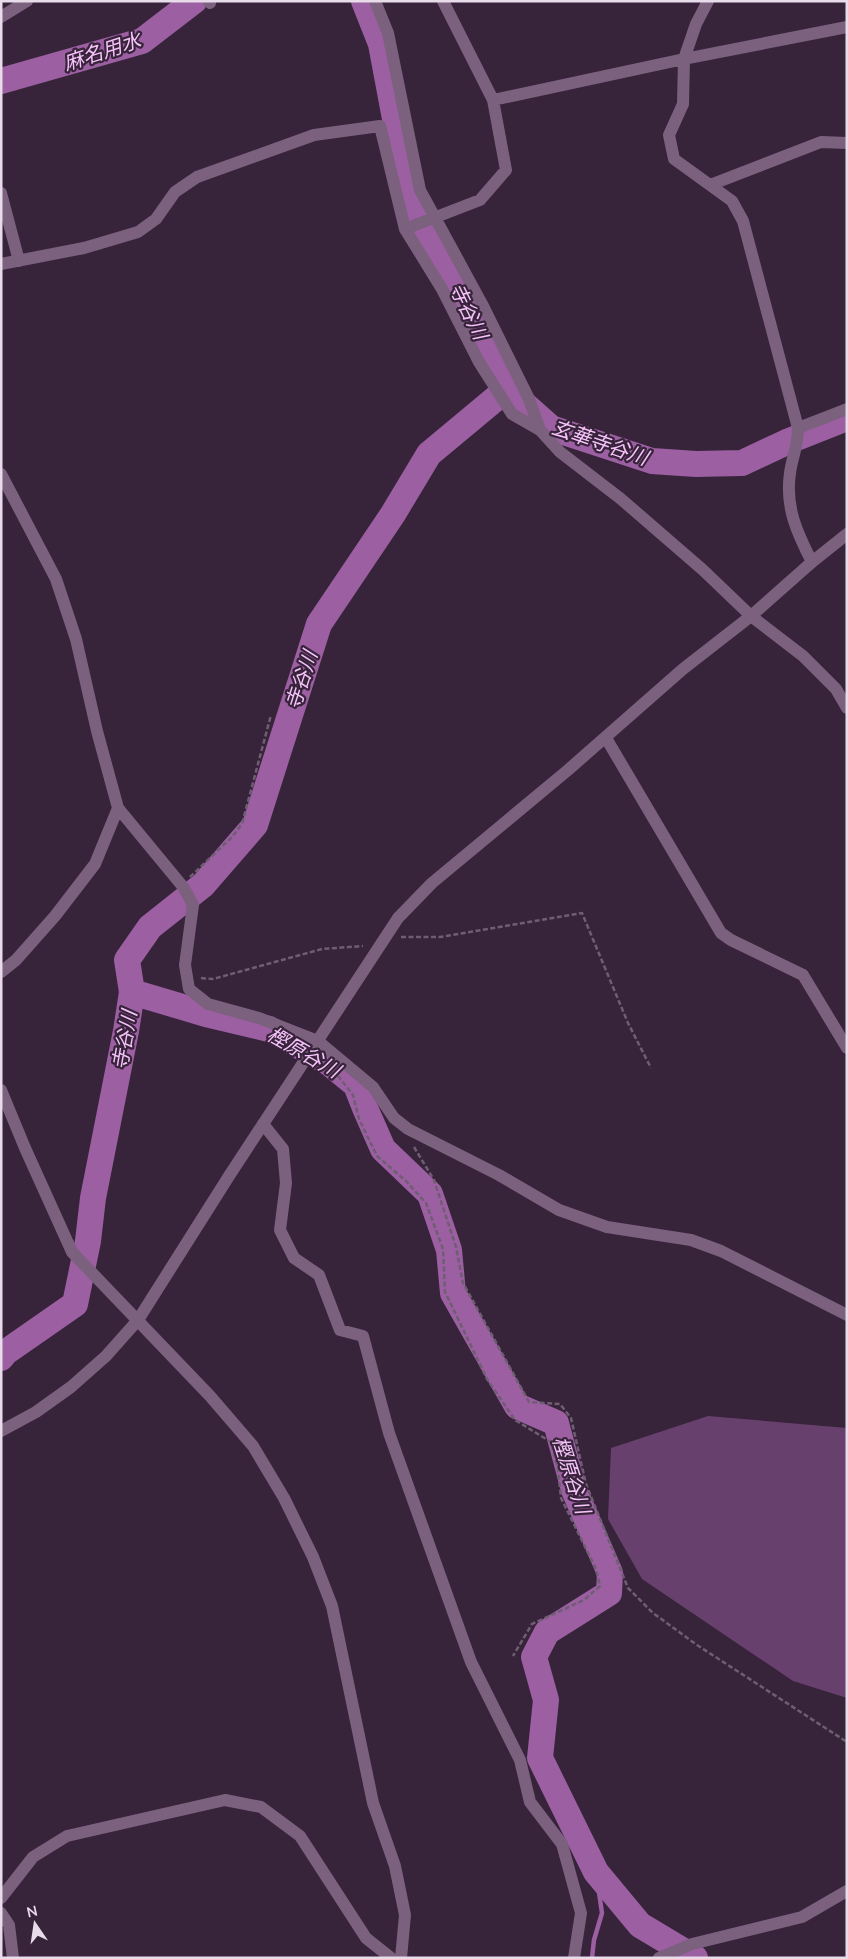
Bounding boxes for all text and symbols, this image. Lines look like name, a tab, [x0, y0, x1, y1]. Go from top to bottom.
water label: 麻名用水	[60, 26, 146, 75]
water label: 寺谷川	[445, 279, 494, 345]
water label: 玄華寺谷川	[549, 414, 653, 471]
water label: 寺谷川	[280, 646, 323, 712]
water label: 寺谷川	[106, 1006, 142, 1072]
water label: 樫原谷川	[263, 1021, 347, 1084]
water label: 樫原谷川	[548, 1433, 597, 1519]
north arrow	[10, 1899, 60, 1949]
text: N	[25, 1901, 39, 1921]

